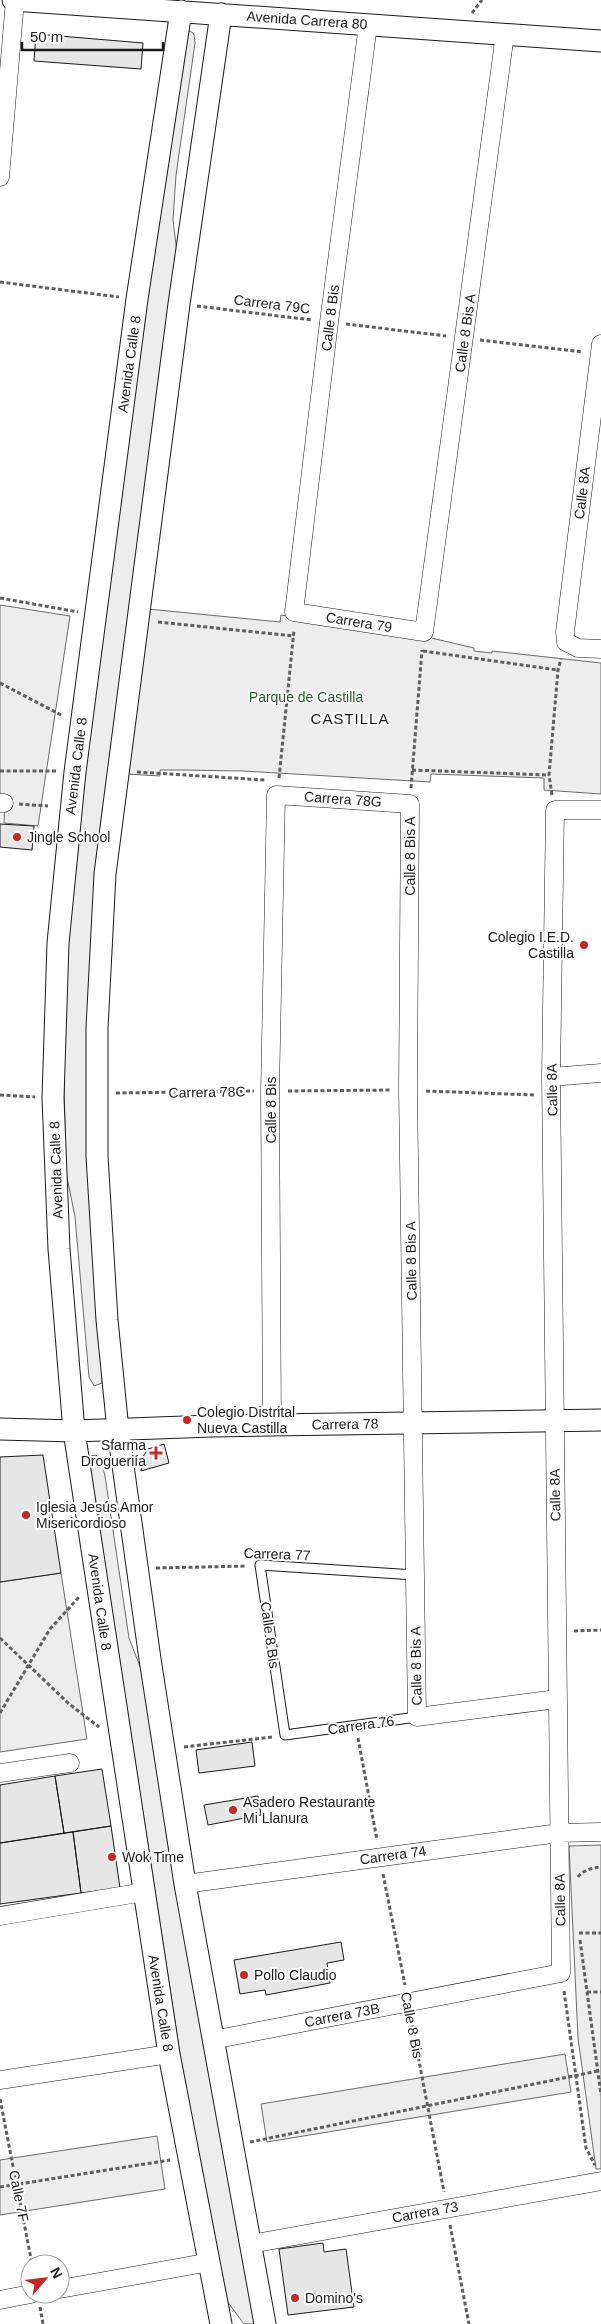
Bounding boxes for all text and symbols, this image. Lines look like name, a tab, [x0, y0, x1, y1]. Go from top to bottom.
street label: Avenida Carrera 80	[246, 8, 368, 32]
scale bar	[22, 20, 164, 52]
text: 50 m	[30, 28, 63, 45]
street label: Calle 8 Bis	[318, 284, 342, 352]
street label: Carrera 79C	[233, 291, 311, 317]
street label: Calle 8 Bis A	[452, 292, 479, 373]
street label: Avenida Calle 8	[114, 314, 144, 414]
street label: Calle 8A	[571, 465, 593, 520]
street label: Carrera 79	[325, 609, 394, 635]
park label: Parque de Castilla	[249, 689, 363, 705]
district label: CASTILLA	[311, 710, 389, 727]
street label: Avenida Calle 8	[62, 716, 90, 816]
street label: Carrera 78G	[304, 788, 382, 810]
street label: Calle 8 Bis A	[402, 816, 418, 896]
place label: Jingle School	[27, 829, 110, 845]
marker: Jingle School	[11, 831, 23, 843]
place label: Colegio I.E.D. Castilla	[488, 929, 574, 961]
marker: Colegio I.E.D. Castilla	[578, 939, 590, 951]
street label: Calle 8A	[544, 1063, 560, 1117]
street label: Calle 8 Bis	[263, 1077, 279, 1143]
street label: Carrera 78C	[168, 1083, 246, 1101]
street label: Avenida Calle 8	[46, 1121, 66, 1219]
street label: Calle 8 Bis A	[402, 1221, 420, 1301]
place label: Colegio Distrital Nueva Castilla	[197, 1404, 295, 1436]
marker: Colegio Distrital Nueva Castilla	[181, 1414, 193, 1426]
street label: Carrera 78	[311, 1415, 379, 1433]
place label: Sfarma Drogueriía	[81, 1437, 146, 1469]
marker: Sfarma Drogueriía	[150, 1447, 162, 1459]
street label: Calle 8A	[547, 1468, 563, 1522]
place label: Iglesia Jesús Amor Misericordioso	[36, 1499, 154, 1531]
marker: Iglesia Jesús Amor Misericordioso	[20, 1509, 32, 1521]
street label: Carrera 77	[243, 1545, 311, 1563]
street label: Avenida Calle 8	[85, 1552, 115, 1652]
street label: Calle 8 Bis	[257, 1601, 283, 1669]
street label: Calle 8 Bis A	[407, 1626, 425, 1706]
street label: Carrera 76	[327, 1712, 395, 1738]
place label: Asadero Restaurante Mi Llanura	[243, 1794, 376, 1826]
marker: Asadero Restaurante Mi Llanura	[227, 1804, 239, 1816]
street label: Carrera 74	[359, 1842, 427, 1868]
place label: Wok Time	[122, 1849, 184, 1865]
marker: Wok Time	[106, 1851, 118, 1863]
street label: Calle 8A	[552, 1873, 568, 1927]
street label: Avenida Calle 8	[145, 1953, 177, 2053]
place label: Pollo Claudio	[254, 1967, 337, 1983]
marker: Pollo Claudio	[238, 1969, 250, 1981]
street label: Calle 8 Bis	[398, 1991, 426, 2059]
street label: Carrera 73B	[303, 2000, 381, 2030]
street label: Calle 7F	[6, 2169, 32, 2223]
street label: Carrera 73	[391, 2198, 460, 2226]
north arrow	[20, 2254, 70, 2304]
text: N	[47, 2265, 66, 2281]
place label: Domino's	[305, 2290, 363, 2306]
marker: Domino's	[289, 2292, 301, 2304]

